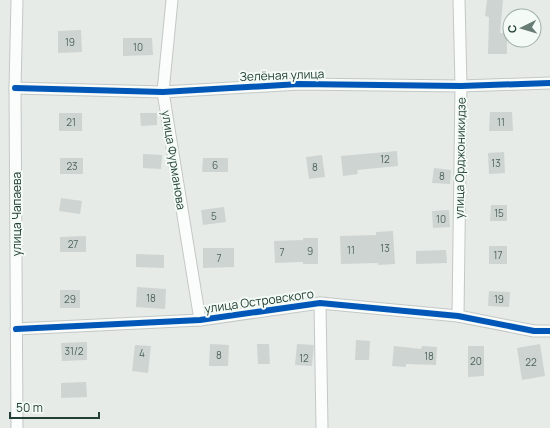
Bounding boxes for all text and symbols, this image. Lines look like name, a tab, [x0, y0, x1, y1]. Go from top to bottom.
north arrow	[502, 8, 542, 48]
text: С	[504, 24, 519, 34]
house number: 19	[65, 35, 75, 49]
house number: 10	[133, 40, 143, 54]
street label: Зелёная улица	[239, 65, 325, 85]
street label: улица Орджоникидзе	[450, 97, 470, 219]
street label: улица Фурманова	[158, 109, 190, 211]
house number: 21	[66, 115, 76, 129]
house number: 11	[497, 115, 505, 129]
house number: 12	[380, 152, 390, 166]
house number: 13	[491, 156, 501, 170]
house number: 6	[212, 158, 218, 172]
house number: 23	[66, 159, 78, 173]
house number: 8	[312, 160, 318, 174]
house number: 8	[439, 169, 445, 183]
street label: улица Чапаева	[8, 172, 25, 256]
house number: 15	[494, 206, 504, 220]
house number: 5	[211, 209, 217, 223]
house number: 10	[436, 212, 446, 226]
house number: 27	[68, 237, 78, 251]
house number: 13	[380, 241, 390, 255]
house number: 11	[347, 243, 355, 257]
house number: 9	[307, 244, 313, 258]
house number: 7	[279, 245, 285, 259]
house number: 17	[494, 248, 502, 262]
house number: 7	[216, 251, 222, 265]
street label: улица Островского	[203, 285, 315, 317]
house number: 18	[146, 291, 156, 305]
house number: 29	[64, 292, 76, 306]
house number: 19	[494, 292, 504, 306]
house number: 31/2	[64, 344, 84, 358]
house number: 4	[139, 346, 145, 360]
house number: 8	[216, 348, 222, 362]
house number: 18	[424, 349, 434, 363]
house number: 12	[299, 351, 309, 365]
house number: 20	[470, 354, 482, 368]
house number: 22	[525, 355, 537, 369]
scale bar	[10, 394, 99, 420]
text: 50 m	[16, 399, 43, 416]

